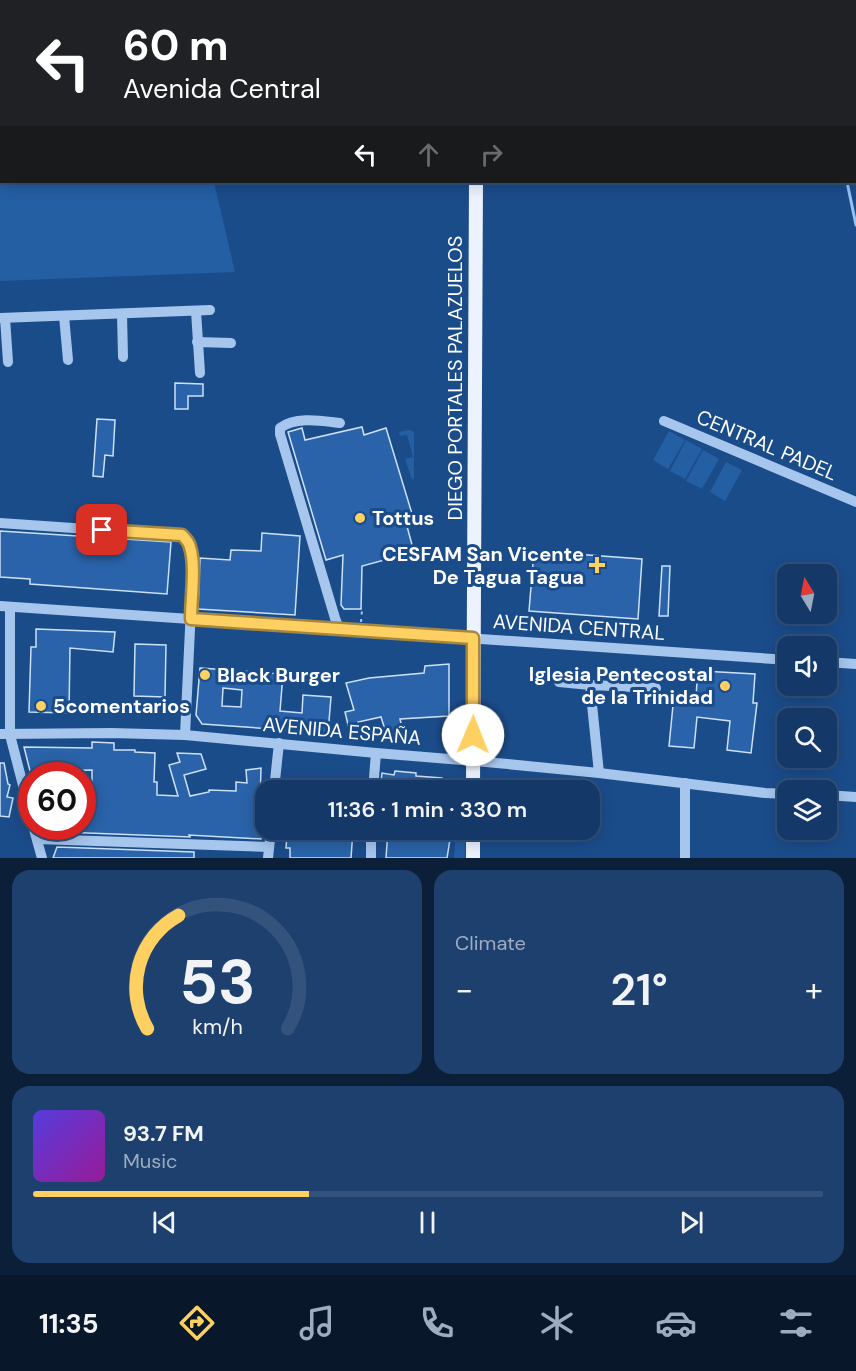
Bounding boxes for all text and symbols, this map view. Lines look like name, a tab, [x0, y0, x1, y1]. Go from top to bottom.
text: 60 m	[123, 18, 229, 73]
icon: left	[24, 24, 102, 102]
text: Avenida Central	[123, 71, 321, 106]
icon: left	[349, 138, 382, 171]
icon: ahead	[412, 138, 445, 171]
icon: right	[475, 138, 508, 171]
street label: DIEGO PORTALES PALAZUELOS	[442, 236, 468, 520]
street label: CENTRAL PADEL	[693, 404, 841, 486]
pin	[76, 504, 127, 555]
place label: Tottus	[372, 505, 434, 531]
marker: Tottus	[353, 511, 367, 525]
icon: arrive	[85, 513, 118, 546]
place label: CESFAM San Vicente De Tagua Tagua	[382, 541, 584, 590]
marker: CESFAM San Vicente De Tagua Tagua	[588, 556, 606, 574]
north arrow	[777, 564, 837, 624]
map controls	[777, 564, 837, 840]
street label: AVENIDA CENTRAL	[492, 608, 666, 646]
button: sound	[777, 636, 837, 696]
place label: Iglesia Pentecostal de la Trinidad	[529, 661, 713, 710]
place label: Black Burger	[217, 662, 340, 688]
marker: Black Burger	[198, 668, 212, 682]
marker: Iglesia Pentecostal de la Trinidad	[718, 679, 732, 693]
place label: 5comentarios	[53, 693, 190, 719]
marker: 5comentarios	[34, 699, 48, 713]
position arrow	[441, 703, 505, 767]
button: search	[777, 708, 837, 768]
street label: AVENIDA ESPAÑA	[262, 711, 422, 751]
speed limit sign: 60	[18, 762, 96, 840]
button: layers	[777, 780, 837, 840]
text: 11:36 · 1 min · 330 m	[328, 795, 527, 824]
text: Climate	[455, 930, 526, 956]
text: 53	[179, 941, 255, 1022]
text: 21°	[610, 960, 668, 1019]
text: −	[455, 968, 473, 1011]
text: +	[805, 968, 823, 1011]
text: km/h	[192, 1013, 242, 1041]
text: 93.7 FM	[123, 1119, 204, 1148]
text: Music	[123, 1148, 178, 1174]
icon: previous	[148, 1206, 181, 1239]
icon: pause	[411, 1206, 444, 1239]
icon: next	[675, 1206, 708, 1239]
icon: directions	[176, 1302, 218, 1344]
icon: music	[296, 1302, 338, 1344]
icon: phone	[416, 1302, 458, 1344]
icon: climate	[536, 1302, 578, 1344]
icon: car	[655, 1302, 697, 1344]
icon: filters	[775, 1302, 817, 1344]
text: 11:35	[39, 1306, 98, 1341]

